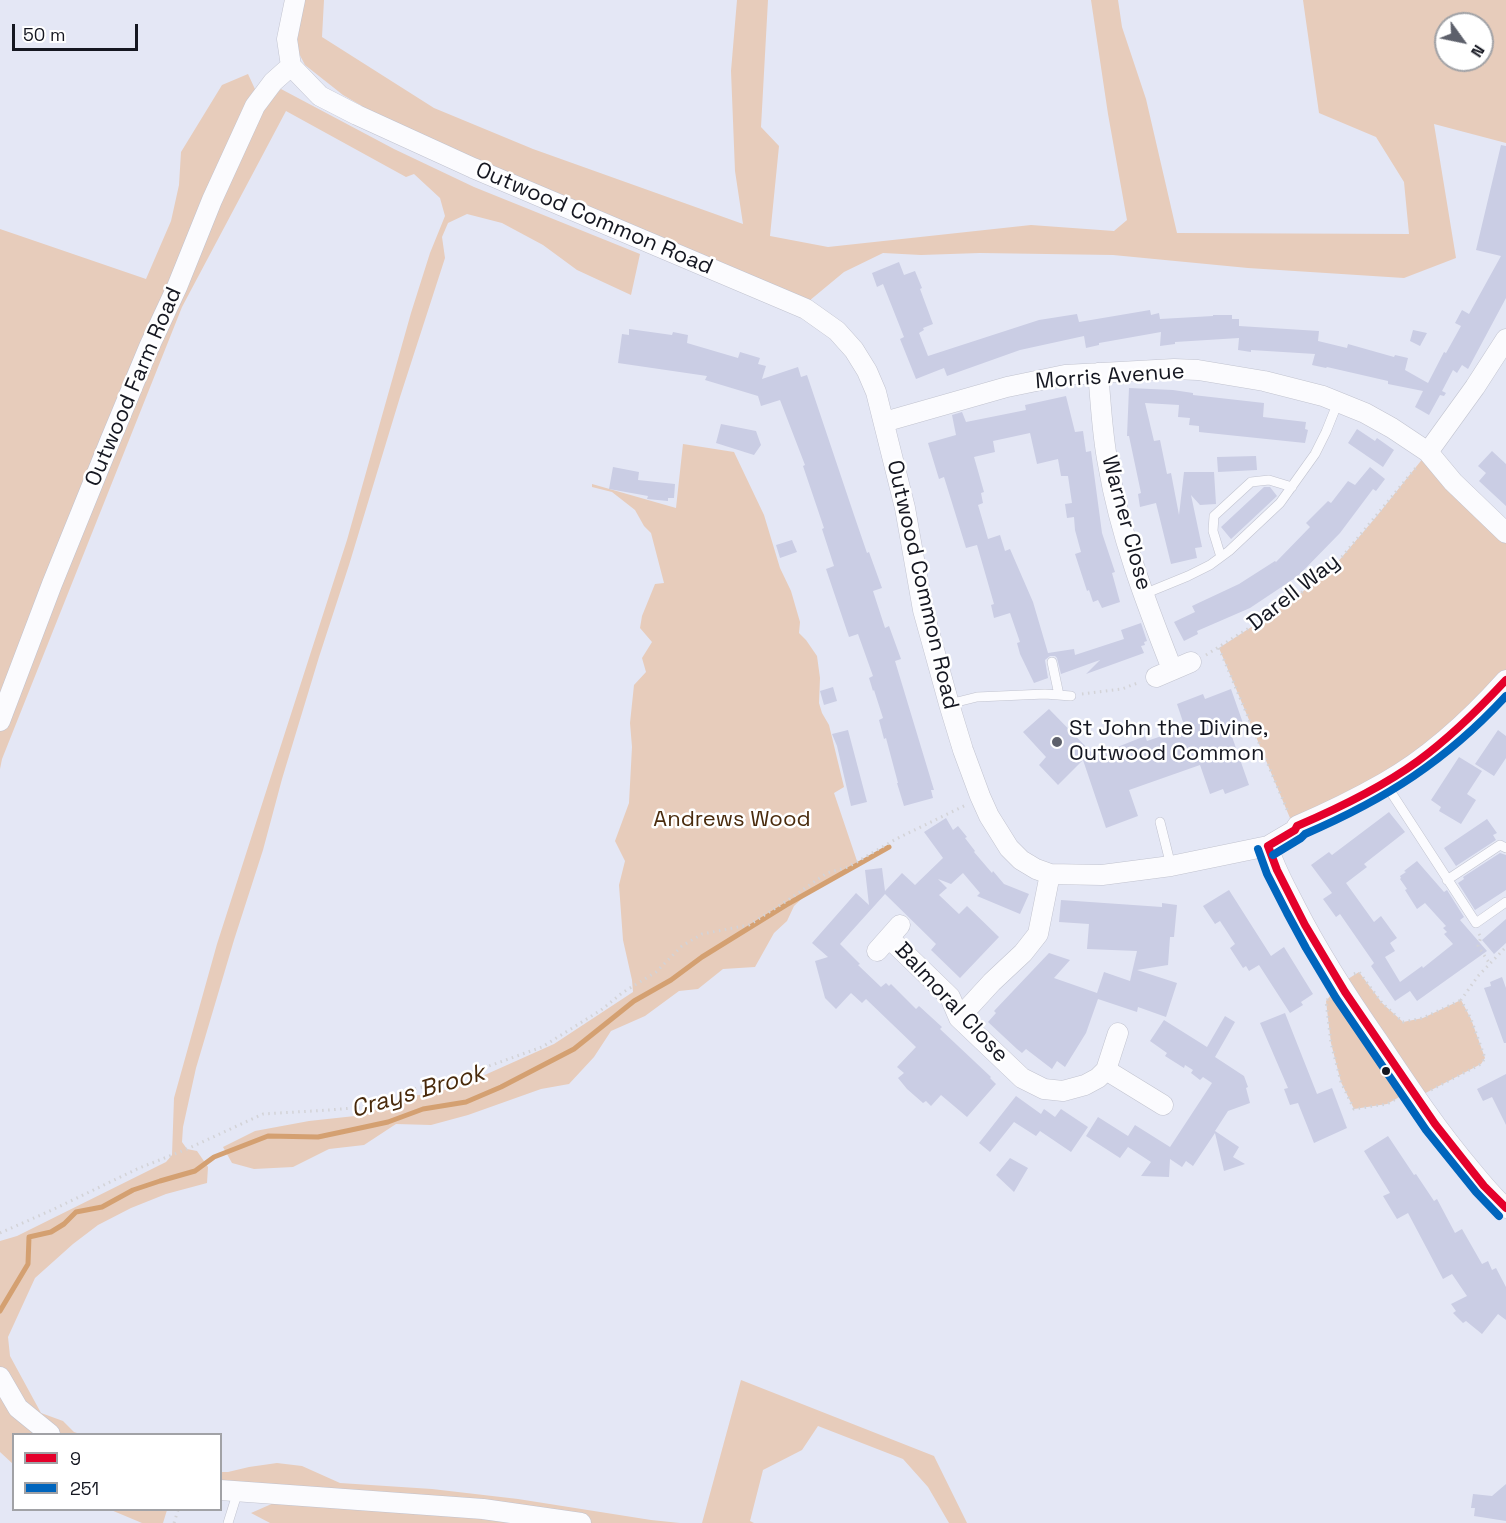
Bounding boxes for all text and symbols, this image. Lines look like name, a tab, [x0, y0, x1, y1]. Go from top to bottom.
scale bar	[15, 12, 141, 50]
north arrow	[1434, 12, 1494, 72]
text: 50 m	[23, 23, 65, 46]
text: N	[1466, 41, 1490, 61]
street label: Outwood Common Road	[471, 157, 717, 281]
street label: Outwood Farm Road	[80, 283, 188, 491]
street label: Morris Avenue	[1034, 359, 1186, 395]
street label: Warner Close	[1095, 453, 1157, 593]
street label: Outwood Common Road	[880, 458, 964, 712]
street label: Darell Way	[1243, 549, 1345, 637]
place label: St John the Divine, Outwood Common	[1069, 716, 1268, 768]
marker: St John the Divine, Outwood Common	[1050, 735, 1064, 749]
park label: Andrews Wood	[653, 807, 811, 833]
street label: Balmoral Close	[889, 938, 1013, 1068]
water label: Crays Brook	[348, 1059, 488, 1125]
unlabelled marker	[1380, 1065, 1392, 1077]
legend	[12, 1433, 222, 1511]
text: 9	[70, 1447, 81, 1470]
text: 251	[70, 1477, 99, 1500]

